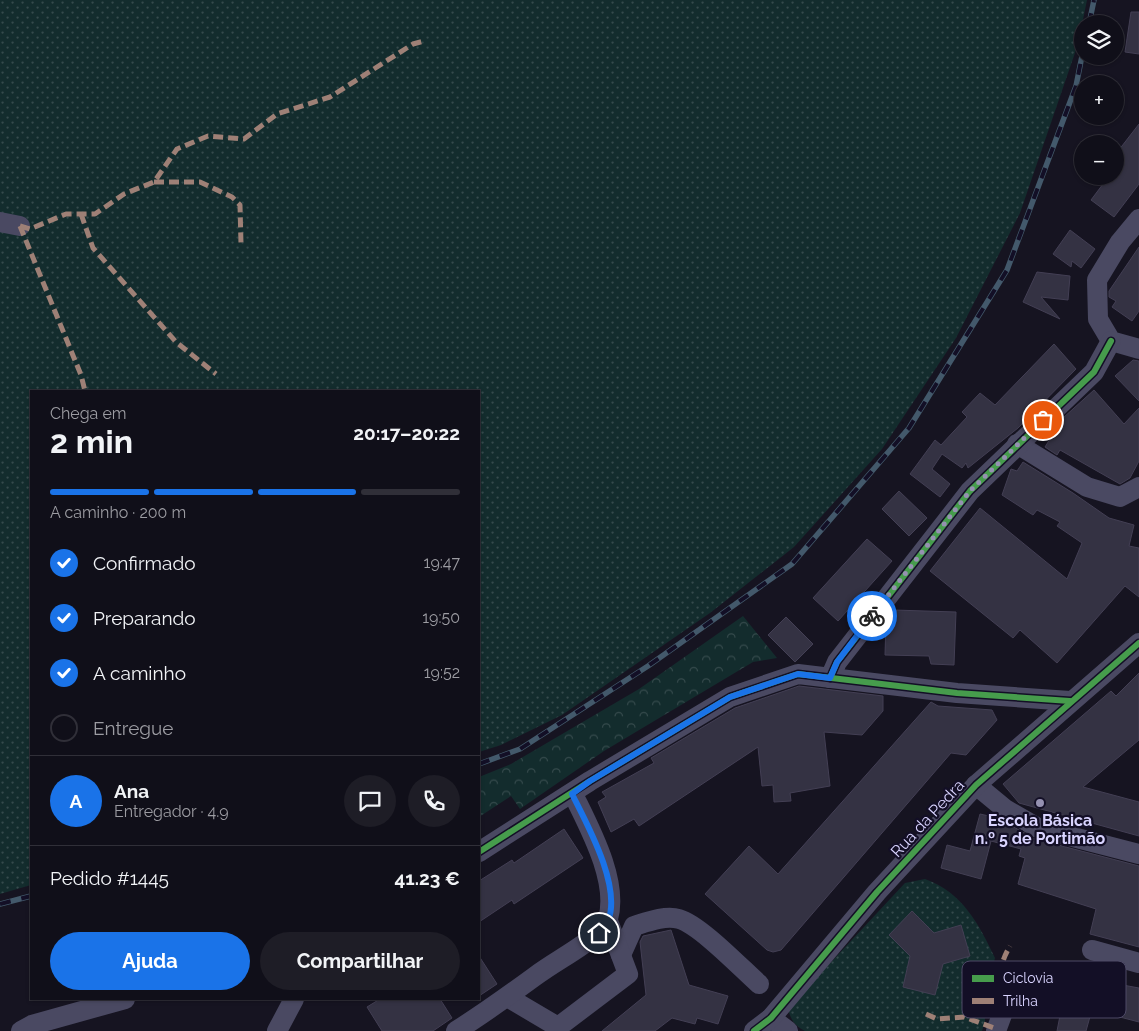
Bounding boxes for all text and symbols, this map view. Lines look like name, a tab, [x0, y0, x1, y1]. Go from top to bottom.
map controls	[1074, 15, 1124, 185]
button: layers	[1074, 15, 1124, 65]
button: +	[1074, 75, 1124, 125]
button: −	[1074, 135, 1124, 185]
pin	[1022, 399, 1064, 441]
text: Chega em	[50, 404, 126, 423]
icon: bag	[1029, 406, 1057, 434]
text: 20:17–20:22	[353, 422, 460, 444]
text: 2 min	[50, 423, 133, 460]
text: A caminho · 200 m	[50, 503, 186, 522]
icon: check	[50, 549, 78, 577]
text: Confirmado	[93, 552, 196, 574]
text: 19:47	[424, 553, 460, 572]
courier	[847, 591, 897, 641]
icon: bike	[858, 602, 886, 630]
icon: check	[50, 604, 78, 632]
text: Preparando	[93, 607, 196, 629]
text: 19:50	[422, 608, 460, 627]
icon: check	[50, 659, 78, 687]
text: A caminho	[93, 662, 186, 684]
text: 19:52	[424, 663, 460, 682]
text: Entregue	[93, 717, 174, 739]
button: chat	[344, 775, 396, 827]
button: phone	[408, 775, 460, 827]
street label: Rua da Pedra	[887, 776, 968, 861]
text: Ana	[114, 780, 149, 802]
text: A	[70, 790, 82, 812]
marker: Escola Básica n.º 5 de Portimão	[1034, 797, 1046, 809]
text: Entregador · 4.9	[114, 802, 229, 821]
place label: Escola Básica n.º 5 de Portimão	[975, 811, 1105, 848]
text: Pedido #1445	[50, 867, 169, 889]
text: 41.23 €	[394, 867, 460, 889]
pin	[578, 912, 620, 954]
icon: home	[585, 919, 613, 947]
button: Ajuda	[50, 932, 250, 990]
button: Compartilhar	[260, 932, 460, 990]
legend	[962, 961, 1126, 1018]
text: Ciclovia	[1003, 970, 1053, 986]
text: Trilha	[1003, 993, 1038, 1009]

